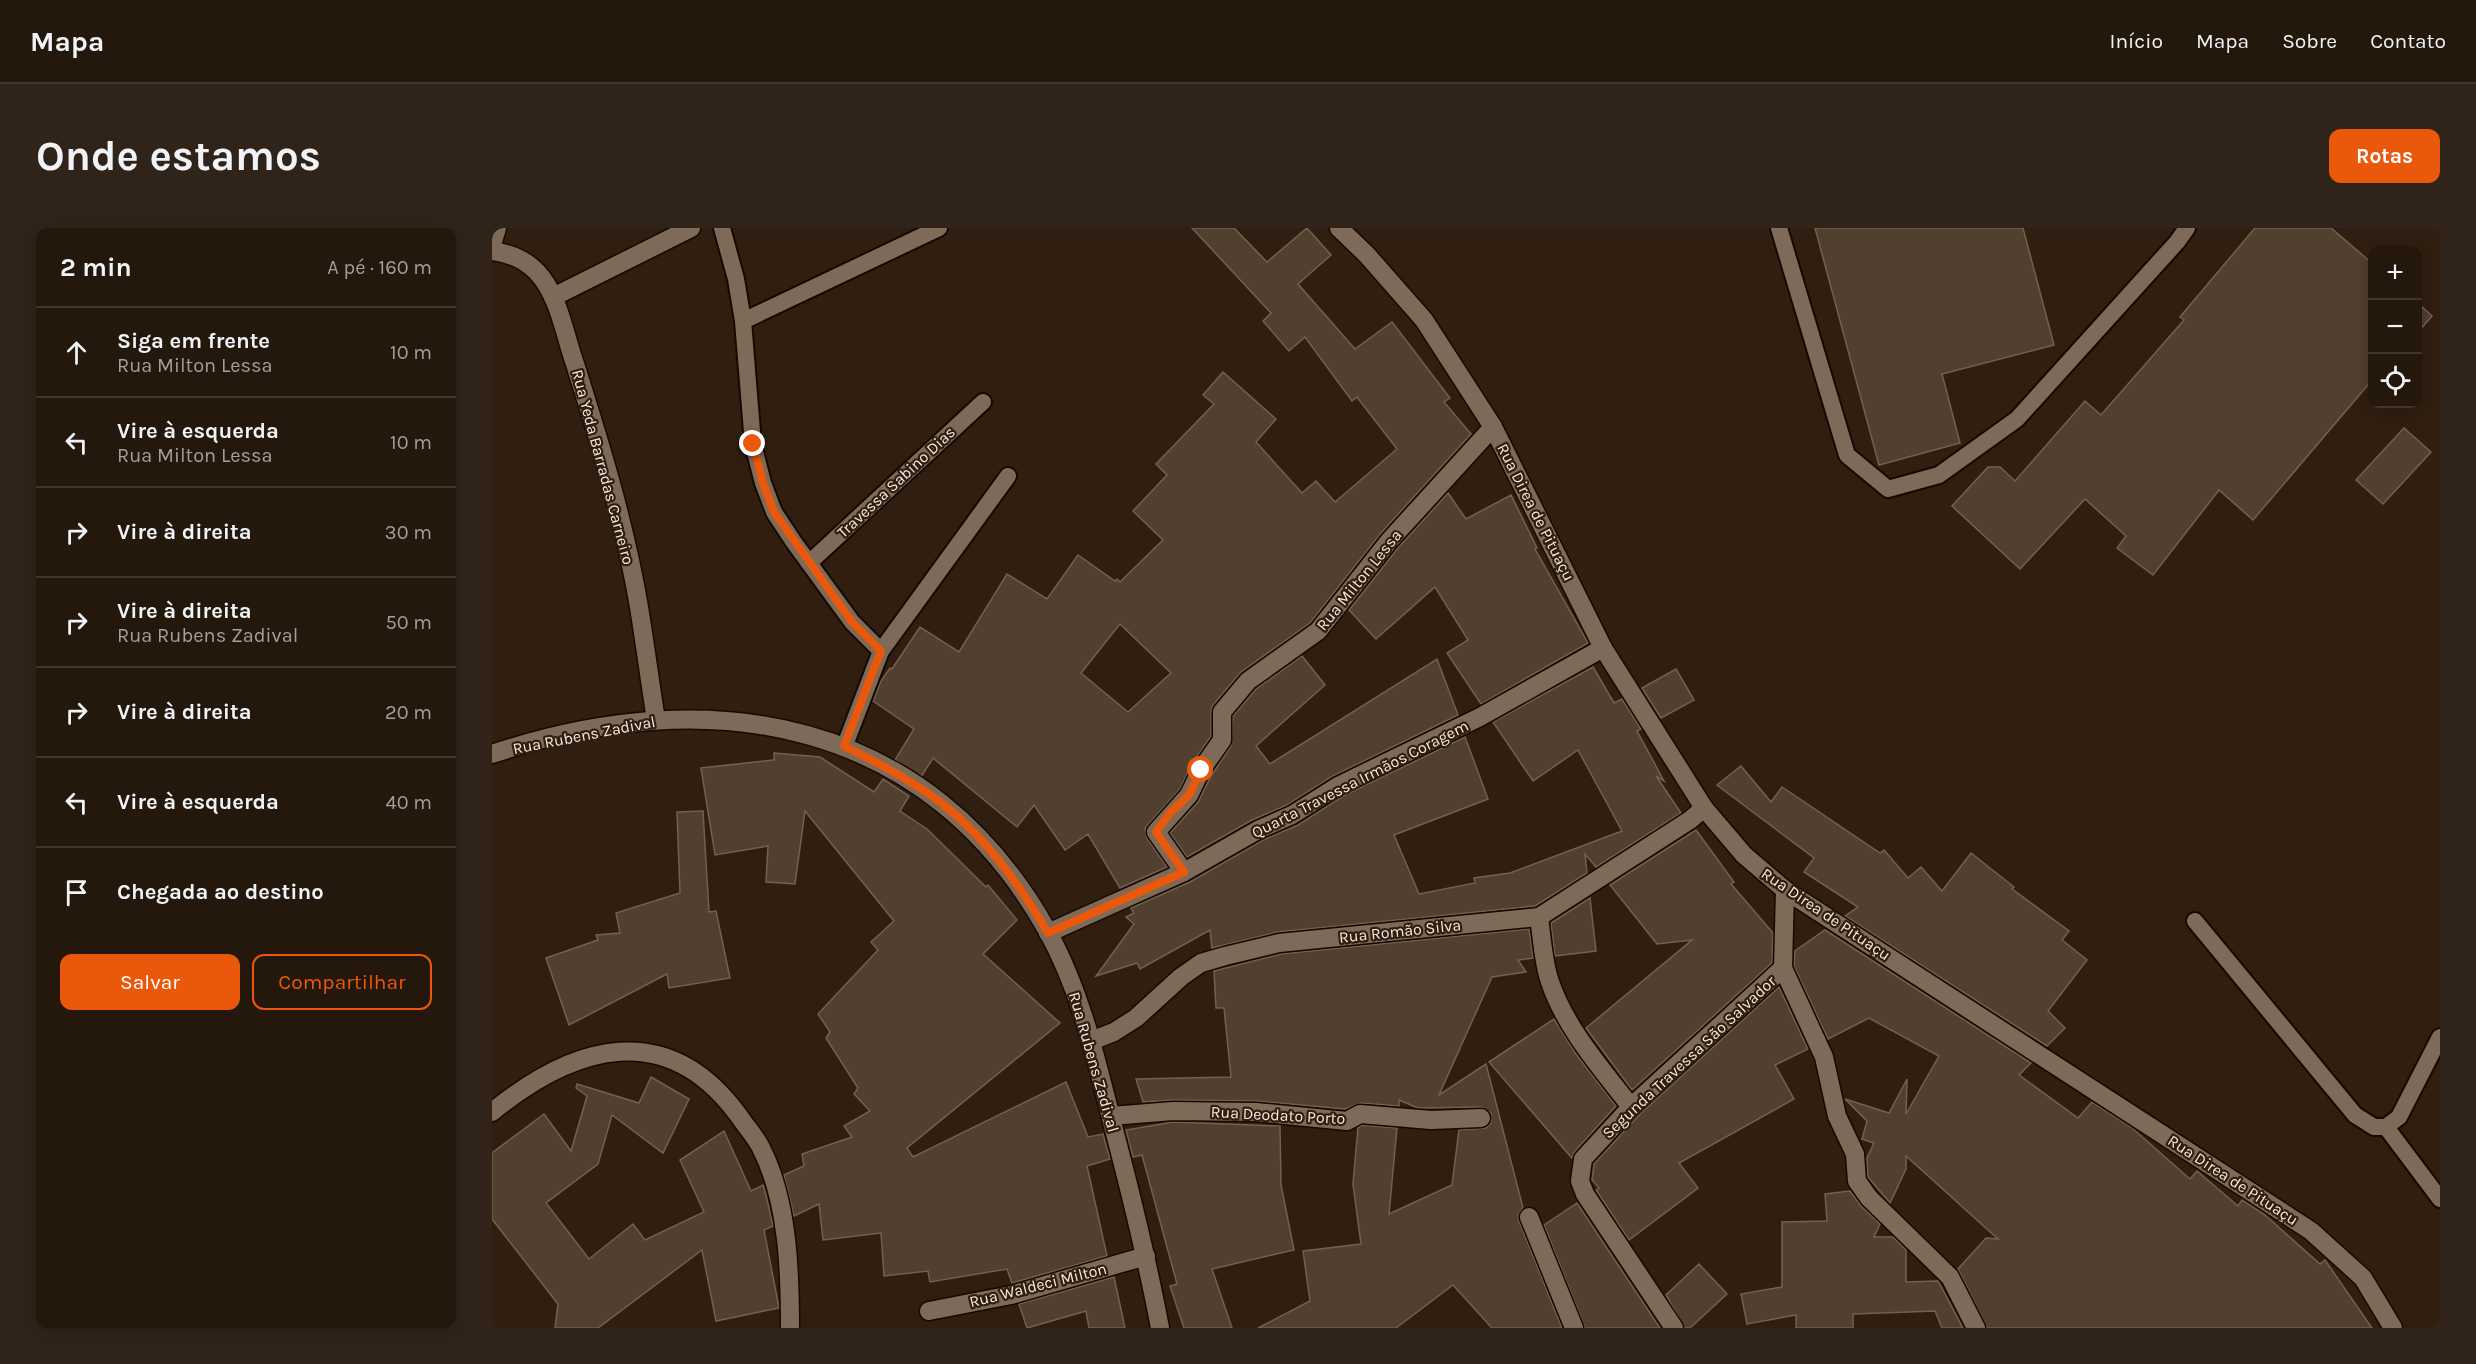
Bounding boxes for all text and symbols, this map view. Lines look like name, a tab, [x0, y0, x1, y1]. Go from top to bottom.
text: Mapa	[30, 25, 104, 58]
text: Início	[2110, 29, 2163, 53]
text: Mapa	[2196, 29, 2249, 53]
text: Sobre	[2282, 29, 2337, 53]
text: Contato	[2370, 29, 2446, 53]
button: Rotas	[2329, 129, 2440, 183]
text: Onde estamos	[36, 131, 321, 181]
map controls	[2368, 246, 2422, 408]
button: +	[2368, 246, 2422, 300]
text: 2 min	[60, 252, 132, 283]
text: A pé · 160 m	[327, 256, 432, 279]
button: −	[2368, 300, 2422, 354]
text: Siga em frente	[117, 328, 270, 354]
icon: ahead	[60, 336, 93, 369]
text: 10 m	[390, 341, 432, 364]
text: Rua Milton Lessa	[117, 354, 273, 377]
button: locate	[2368, 354, 2422, 408]
street label: Rua Yeda Barradas Carneiro	[568, 367, 638, 567]
text: Vire à esquerda	[117, 418, 279, 444]
street label: Travessa Sabino Dias	[833, 422, 959, 542]
icon: left	[60, 426, 93, 459]
route end	[739, 430, 765, 456]
text: 10 m	[390, 431, 432, 454]
street label: Rua Direa de Pituaçu	[1493, 440, 1579, 584]
text: Rua Milton Lessa	[117, 444, 273, 467]
icon: right	[60, 516, 93, 549]
text: Vire à direita	[117, 519, 252, 545]
text: 30 m	[385, 521, 432, 544]
street label: Rua Milton Lessa	[1312, 526, 1406, 634]
text: Vire à direita	[117, 598, 252, 624]
icon: right	[60, 606, 93, 639]
text: 50 m	[385, 611, 432, 634]
text: Rua Rubens Zadival	[117, 624, 298, 647]
icon: right	[60, 696, 93, 729]
text: Vire à direita	[117, 699, 252, 725]
text: 20 m	[385, 701, 432, 724]
street label: Rua Rubens Zadival	[511, 712, 657, 758]
street label: Quarta Travessa Irmãos Coragem	[1248, 716, 1472, 842]
route start	[1187, 756, 1213, 782]
icon: left	[60, 786, 93, 819]
text: Vire à esquerda	[117, 789, 279, 815]
text: 40 m	[386, 791, 432, 814]
street label: Rua Direa de Pituaçu	[1758, 864, 1894, 964]
icon: arrive	[60, 876, 93, 909]
text: Chegada ao destino	[117, 879, 324, 905]
street label: Rua Romão Silva	[1338, 915, 1462, 947]
button: Salvar	[60, 954, 240, 1010]
button: Compartilhar	[252, 954, 432, 1010]
street label: Segunda Travessa São Salvador	[1598, 971, 1780, 1142]
street label: Rua Rubens Zadival	[1065, 990, 1123, 1134]
street label: Rua Deodato Porto	[1210, 1102, 1346, 1128]
street label: Rua Direa de Pituaçu	[2164, 1131, 2302, 1229]
street label: Rua Waldeci Milton	[967, 1259, 1109, 1311]

